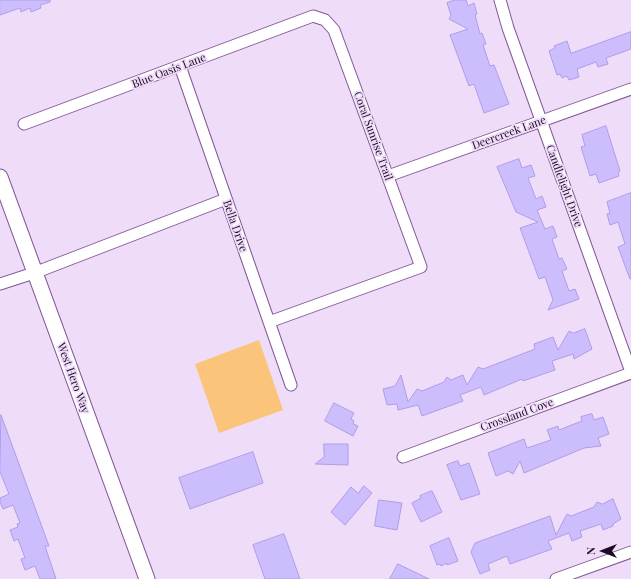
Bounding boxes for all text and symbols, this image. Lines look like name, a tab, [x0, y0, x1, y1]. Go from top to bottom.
street label: Blue Oasis Lane	[130, 51, 208, 91]
street label: Coral Sunrise Trail	[351, 90, 395, 182]
street label: Deercreek Lane	[470, 113, 548, 153]
street label: Candlelight Drive	[543, 143, 585, 229]
street label: Bella Drive	[220, 198, 250, 254]
street label: West Hero Way	[54, 341, 92, 415]
street label: Crossland Cove	[479, 396, 555, 434]
north arrow	[583, 531, 623, 571]
text: N	[583, 547, 598, 555]

